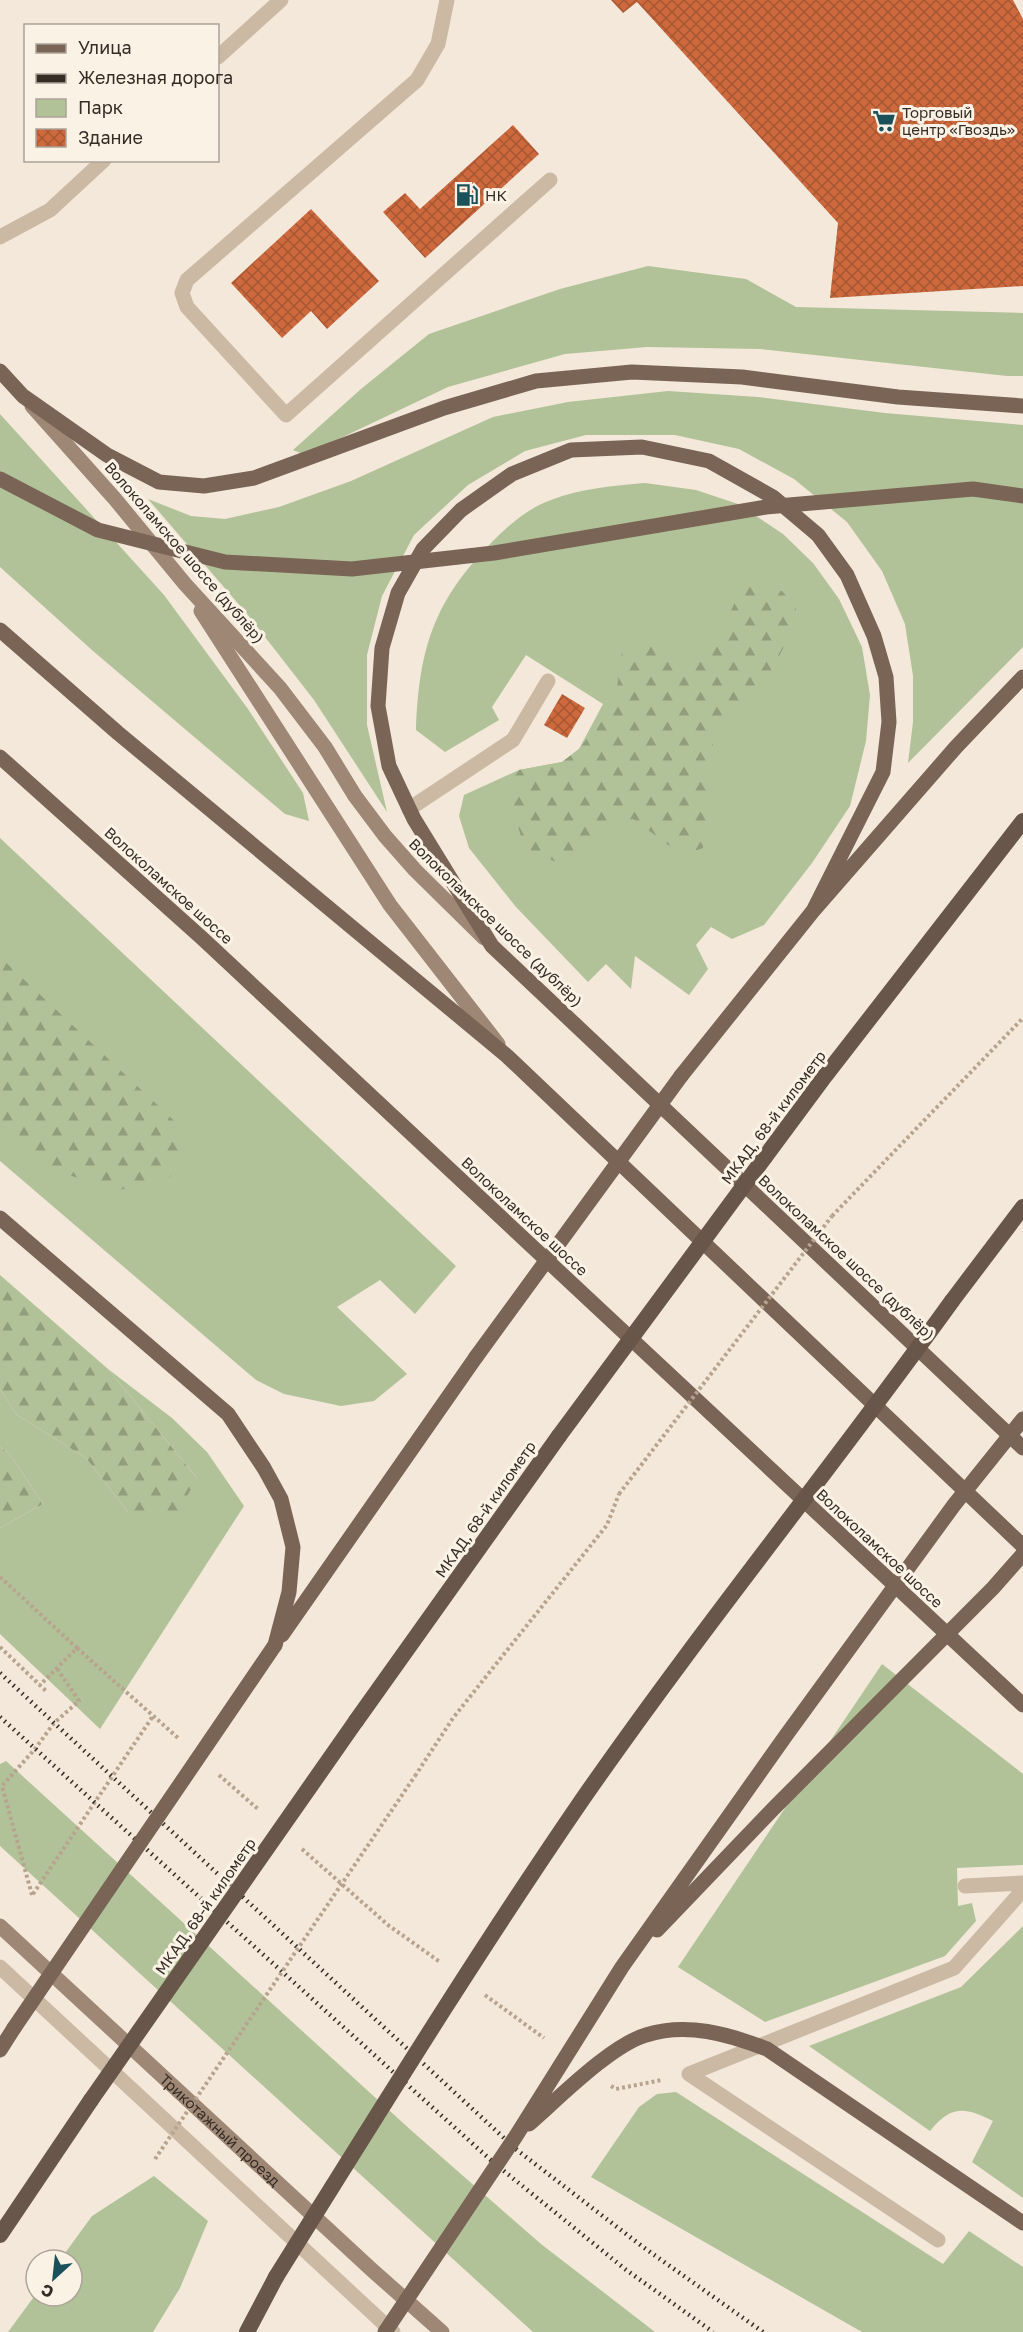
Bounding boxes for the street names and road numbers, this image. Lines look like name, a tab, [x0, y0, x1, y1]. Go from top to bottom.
street label: Волоколамское шоссе (дублёр)	[101, 458, 269, 646]
street label: Волоколамское шоссе	[101, 823, 237, 947]
street label: Волоколамское шоссе (дублёр)	[406, 834, 586, 1010]
street label: МКАД, 68-й километр	[717, 1047, 829, 1187]
street label: Волоколамское шоссе	[458, 1153, 592, 1279]
street label: Волоколамское шоссе (дублёр)	[755, 1171, 939, 1343]
street label: МКАД, 68-й километр	[431, 1437, 539, 1581]
street label: Волоколамское шоссе	[813, 1485, 947, 1611]
street label: МКАД, 68-й километр	[151, 1834, 259, 1978]
street label: Трикотажный проезд	[156, 2070, 284, 2190]

